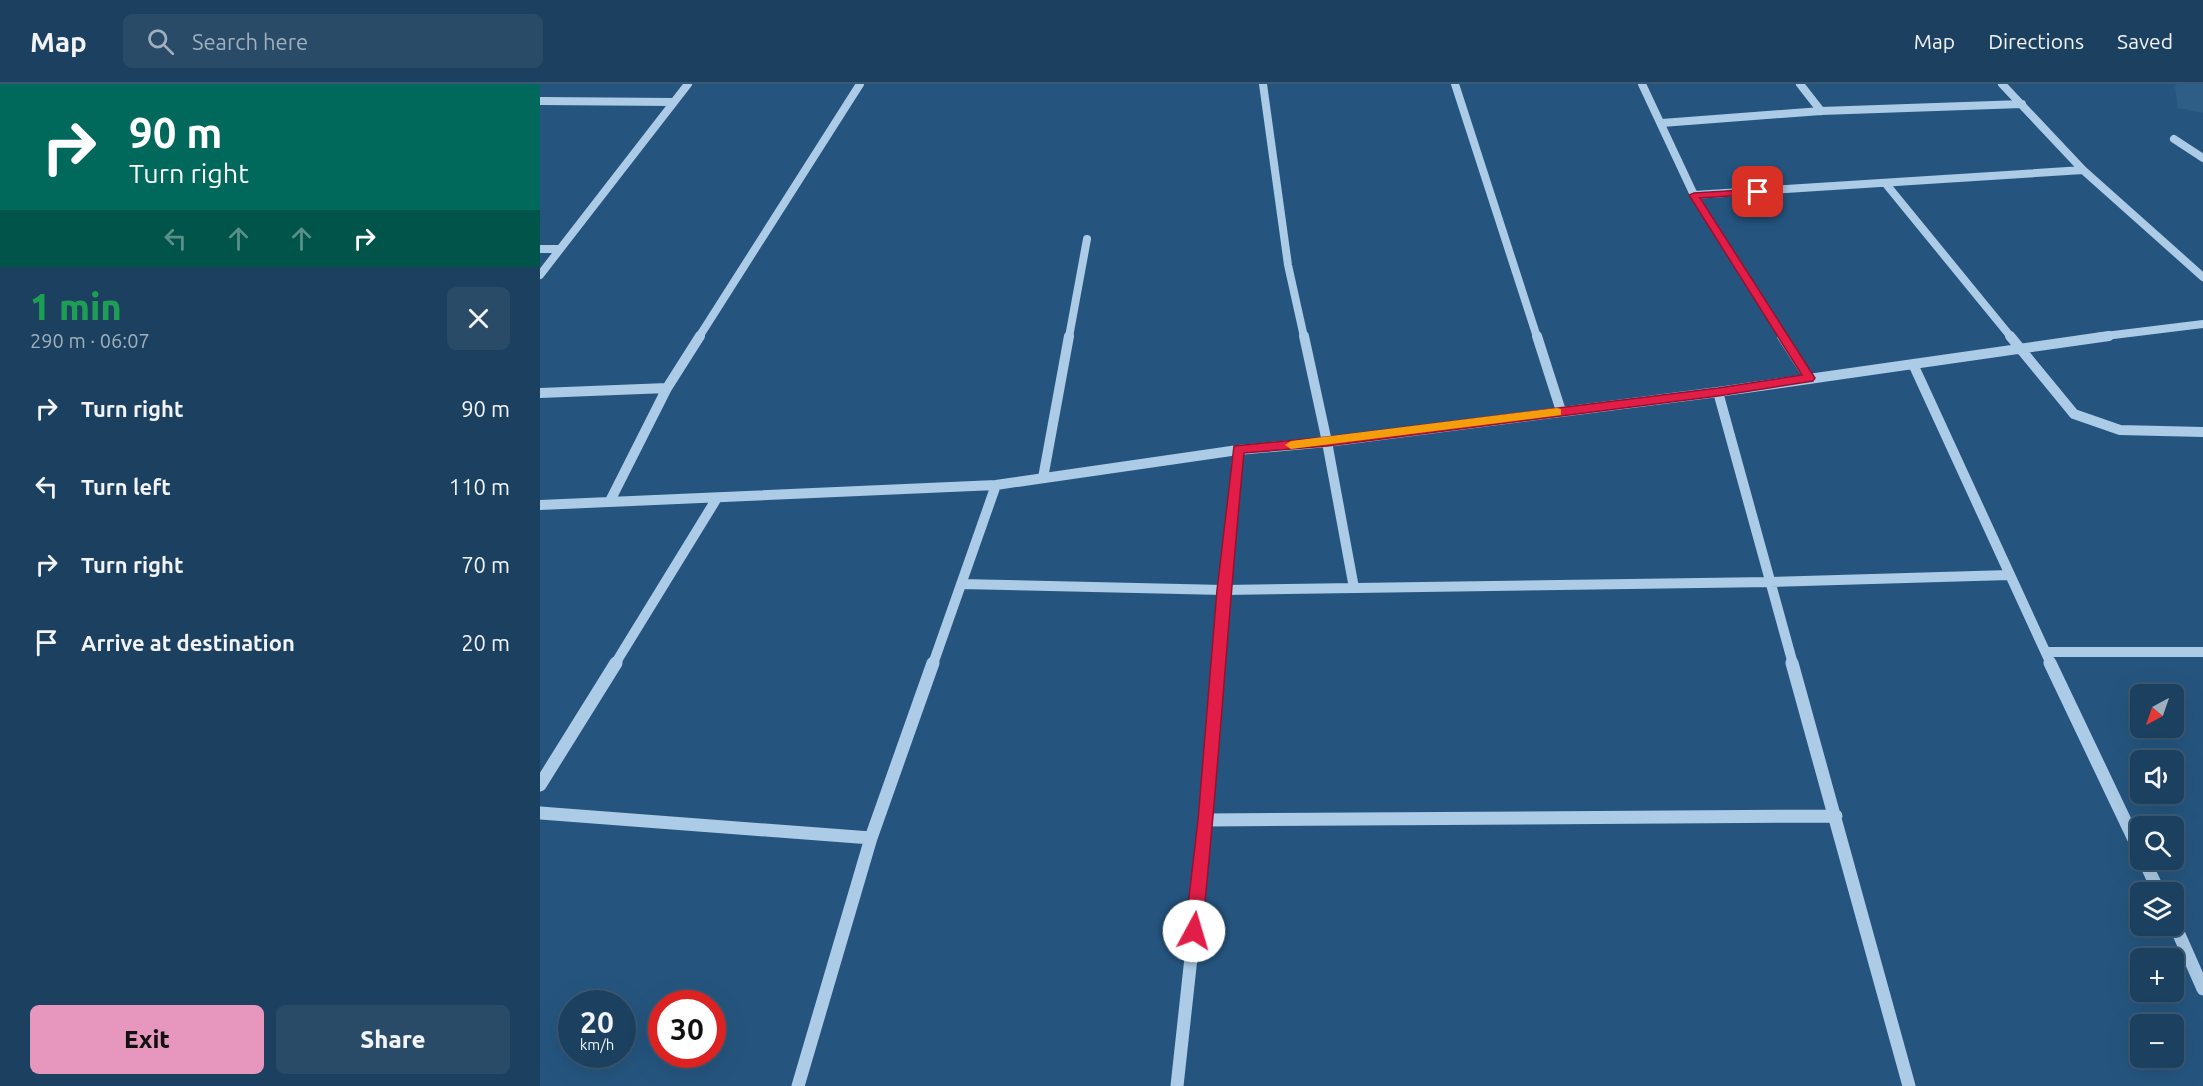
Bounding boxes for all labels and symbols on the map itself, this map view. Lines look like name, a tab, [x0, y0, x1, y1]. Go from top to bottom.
pin	[1732, 166, 1783, 217]
north arrow	[2130, 684, 2184, 738]
position arrow	[1162, 899, 1226, 963]
speed limit sign: 30	[648, 990, 726, 1068]

